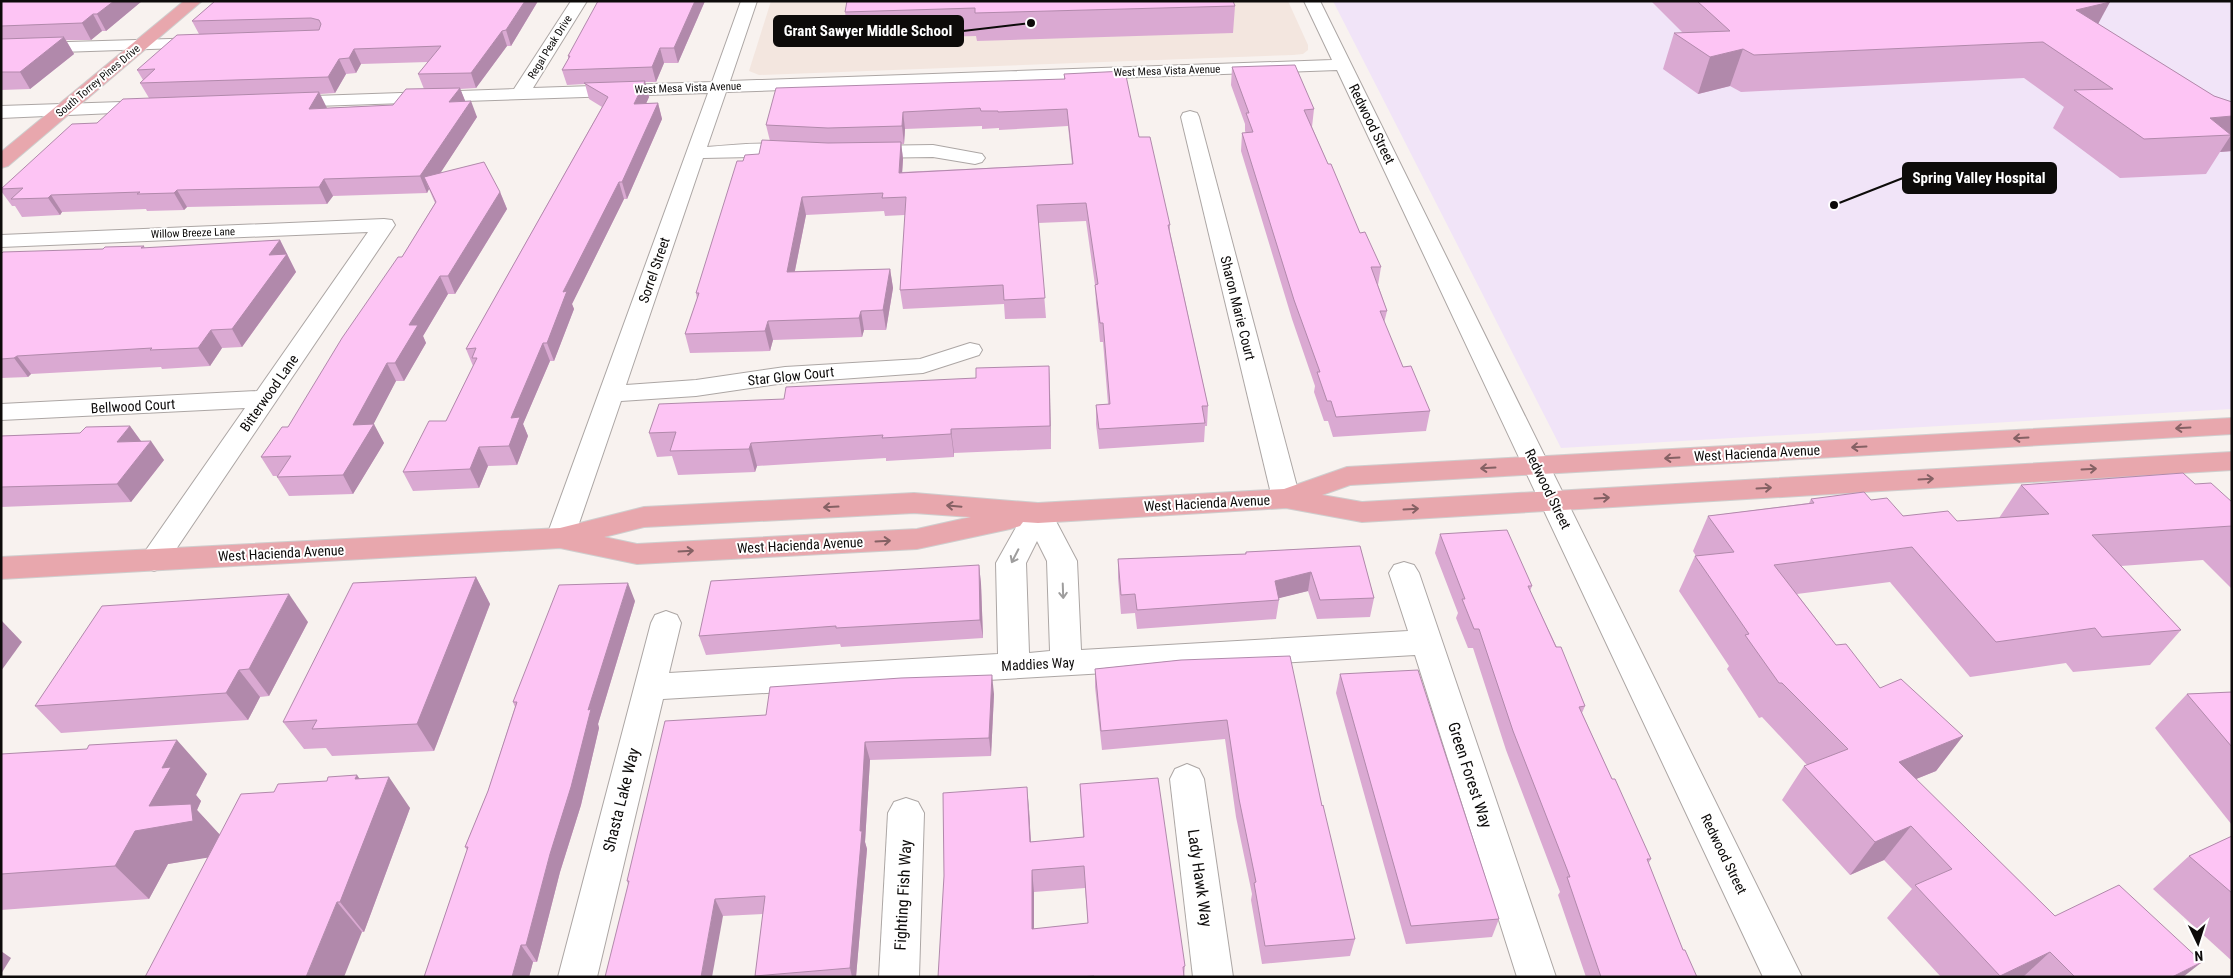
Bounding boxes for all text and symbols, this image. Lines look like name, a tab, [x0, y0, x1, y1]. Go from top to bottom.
street label: Regal Peak Drive	[525, 13, 575, 81]
callout: Grant Sawyer Middle School	[774, 16, 963, 46]
text: Grant Sawyer Middle School	[784, 22, 952, 40]
street label: South Torrey Pines Drive	[53, 42, 143, 120]
street label: West Mesa Vista Avenue	[1113, 63, 1221, 79]
street label: West Mesa Vista Avenue	[634, 80, 742, 96]
street label: Redwood Street	[1346, 81, 1398, 167]
callout: Spring Valley Hospital	[1903, 163, 2056, 193]
text: Spring Valley Hospital	[1913, 169, 2045, 187]
street label: Willow Breeze Lane	[151, 225, 235, 241]
street label: Sorrel Street	[635, 235, 673, 305]
street label: Sharon Marie Court	[1217, 254, 1259, 362]
street label: Bitterwood Lane	[237, 351, 302, 434]
street label: Star Glow Court	[747, 364, 835, 388]
street label: Bellwood Court	[90, 396, 176, 416]
one-way arrow	[2175, 424, 2191, 433]
one-way arrow	[2013, 433, 2029, 442]
street label: West Hacienda Avenue	[1693, 442, 1821, 464]
one-way arrow	[1851, 443, 1867, 452]
street label: Redwood Street	[1522, 446, 1574, 532]
one-way arrow	[1664, 453, 1680, 462]
one-way arrow	[1480, 463, 1496, 472]
one-way arrow	[2080, 465, 2096, 474]
one-way arrow	[1918, 474, 1934, 483]
one-way arrow	[1756, 484, 1772, 493]
street label: West Hacienda Avenue	[1143, 492, 1271, 514]
one-way arrow	[1594, 493, 1610, 502]
one-way arrow	[947, 501, 963, 511]
one-way arrow	[823, 503, 839, 512]
one-way arrow	[1402, 504, 1418, 513]
street label: West Hacienda Avenue	[736, 534, 864, 556]
one-way arrow	[875, 536, 891, 546]
street label: West Hacienda Avenue	[217, 542, 345, 564]
one-way arrow	[678, 547, 694, 556]
one-way arrow	[1010, 548, 1019, 563]
one-way arrow	[1059, 583, 1068, 599]
street label: Maddies Way	[1001, 654, 1075, 674]
street label: Green Forest Way	[1444, 720, 1496, 831]
street label: Shasta Lake Way	[599, 746, 643, 854]
street label: Redwood Street	[1698, 811, 1750, 897]
street label: Lady Hawk Way	[1184, 828, 1216, 928]
street label: Fighting Fish Way	[891, 839, 915, 951]
north arrow	[2173, 918, 2223, 968]
text: N	[2194, 948, 2204, 964]

